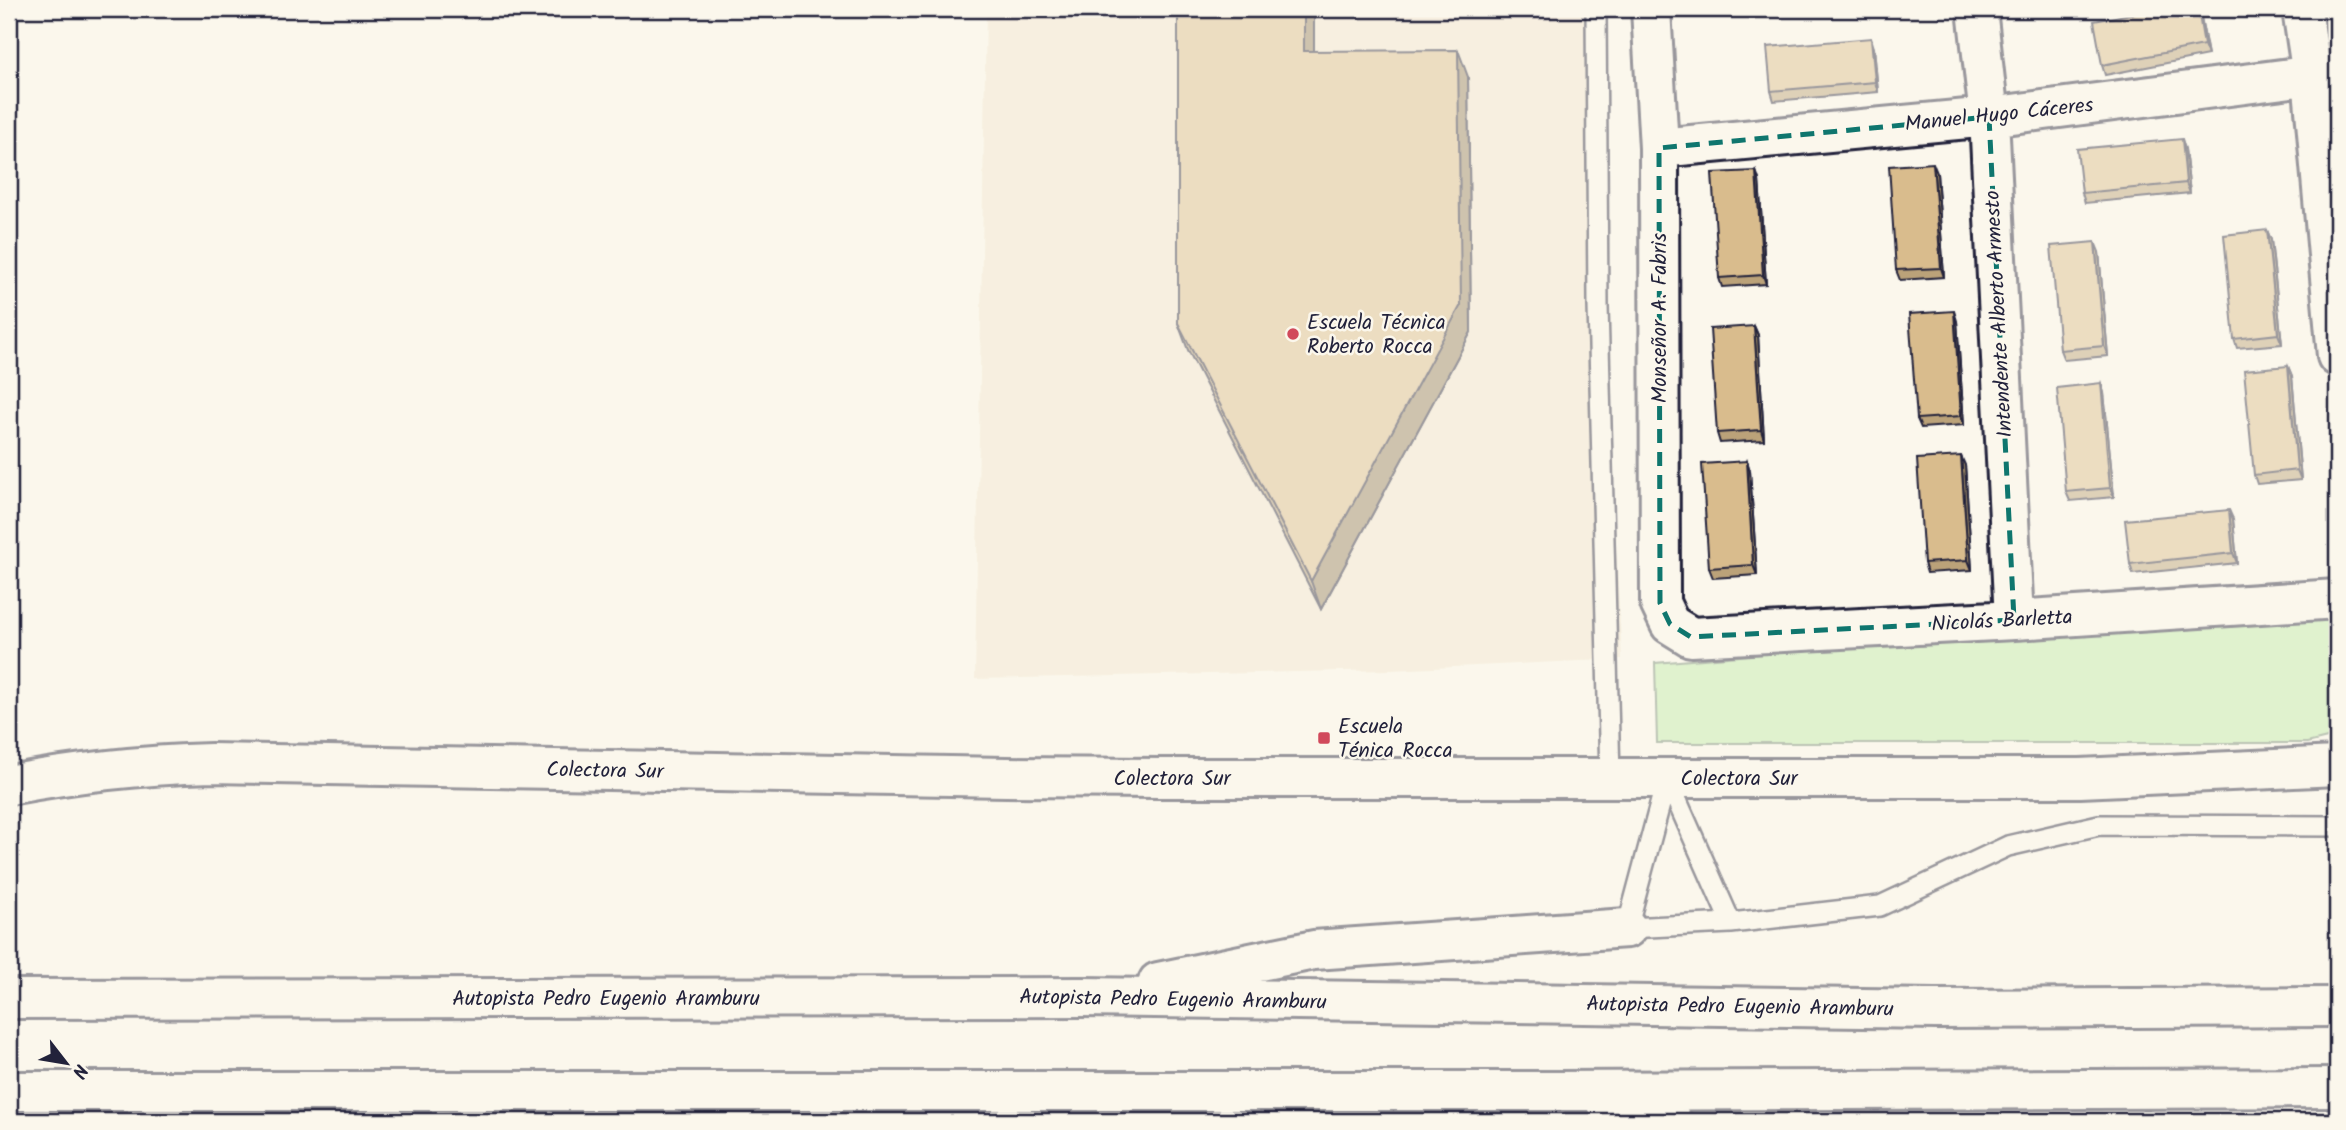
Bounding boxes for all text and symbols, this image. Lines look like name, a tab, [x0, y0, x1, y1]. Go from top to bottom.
street label: Manuel Hugo Cáceres	[1903, 89, 2095, 142]
street label: Intendente Alberto Armesto	[1977, 189, 2022, 438]
street label: Monseñor A. Fabris	[1644, 233, 1677, 403]
place label: Escuela Técnica Roberto Rocca	[1307, 307, 1446, 364]
marker: Escuela Técnica Roberto Rocca	[1285, 326, 1301, 342]
street label: Nicolás Barletta	[1931, 601, 2074, 642]
place label: Escuela Ténica Rocca	[1338, 711, 1453, 768]
marker: Escuela Ténica Rocca	[1316, 730, 1332, 746]
street label: Colectora Sur	[546, 754, 665, 789]
street label: Colectora Sur	[1113, 763, 1232, 796]
street label: Colectora Sur	[1680, 763, 1799, 796]
street label: Autopista Pedro Eugenio Aramburu	[1019, 981, 1327, 1020]
street label: Autopista Pedro Eugenio Aramburu	[452, 983, 760, 1016]
street label: Autopista Pedro Eugenio Aramburu	[1586, 988, 1894, 1027]
north arrow	[32, 1028, 102, 1098]
text: N	[63, 1058, 95, 1084]

